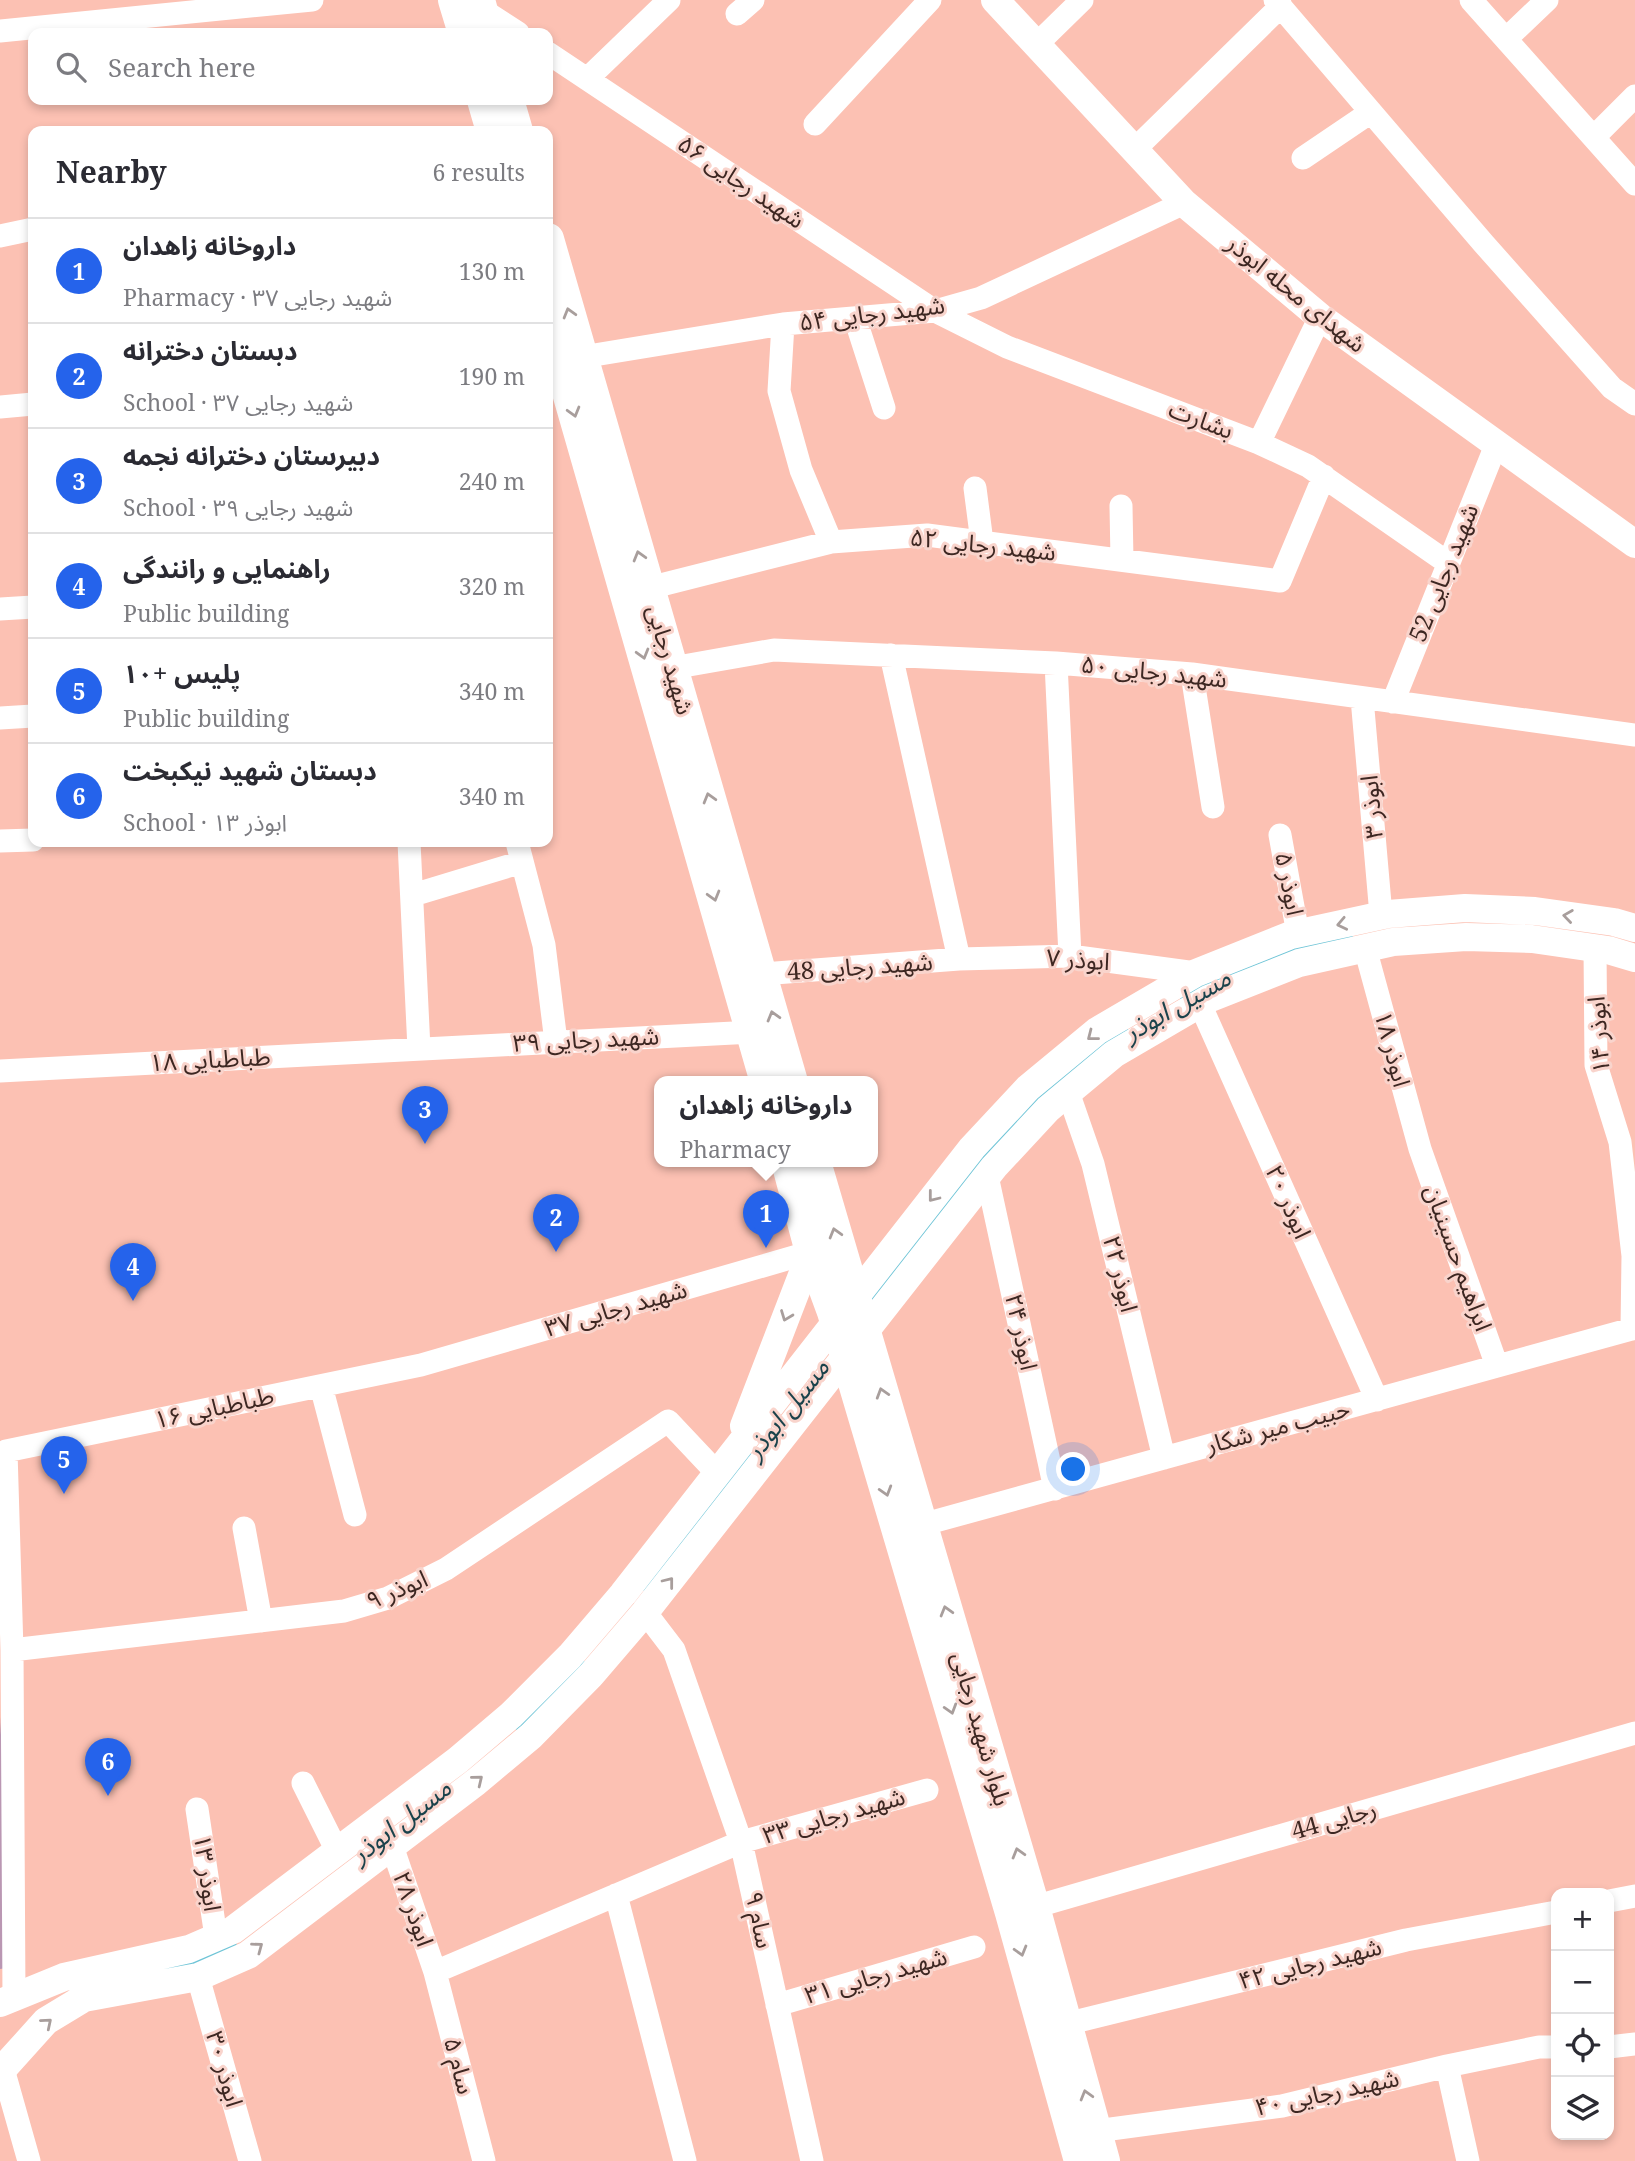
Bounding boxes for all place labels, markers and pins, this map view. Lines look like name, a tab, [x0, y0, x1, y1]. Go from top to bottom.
pin: 3	[402, 1086, 448, 1144]
pin: 1	[743, 1190, 789, 1248]
pin: 2	[533, 1194, 579, 1252]
pin: 4	[110, 1243, 156, 1301]
pin: 5	[41, 1436, 87, 1494]
pin: 6	[85, 1738, 131, 1796]

